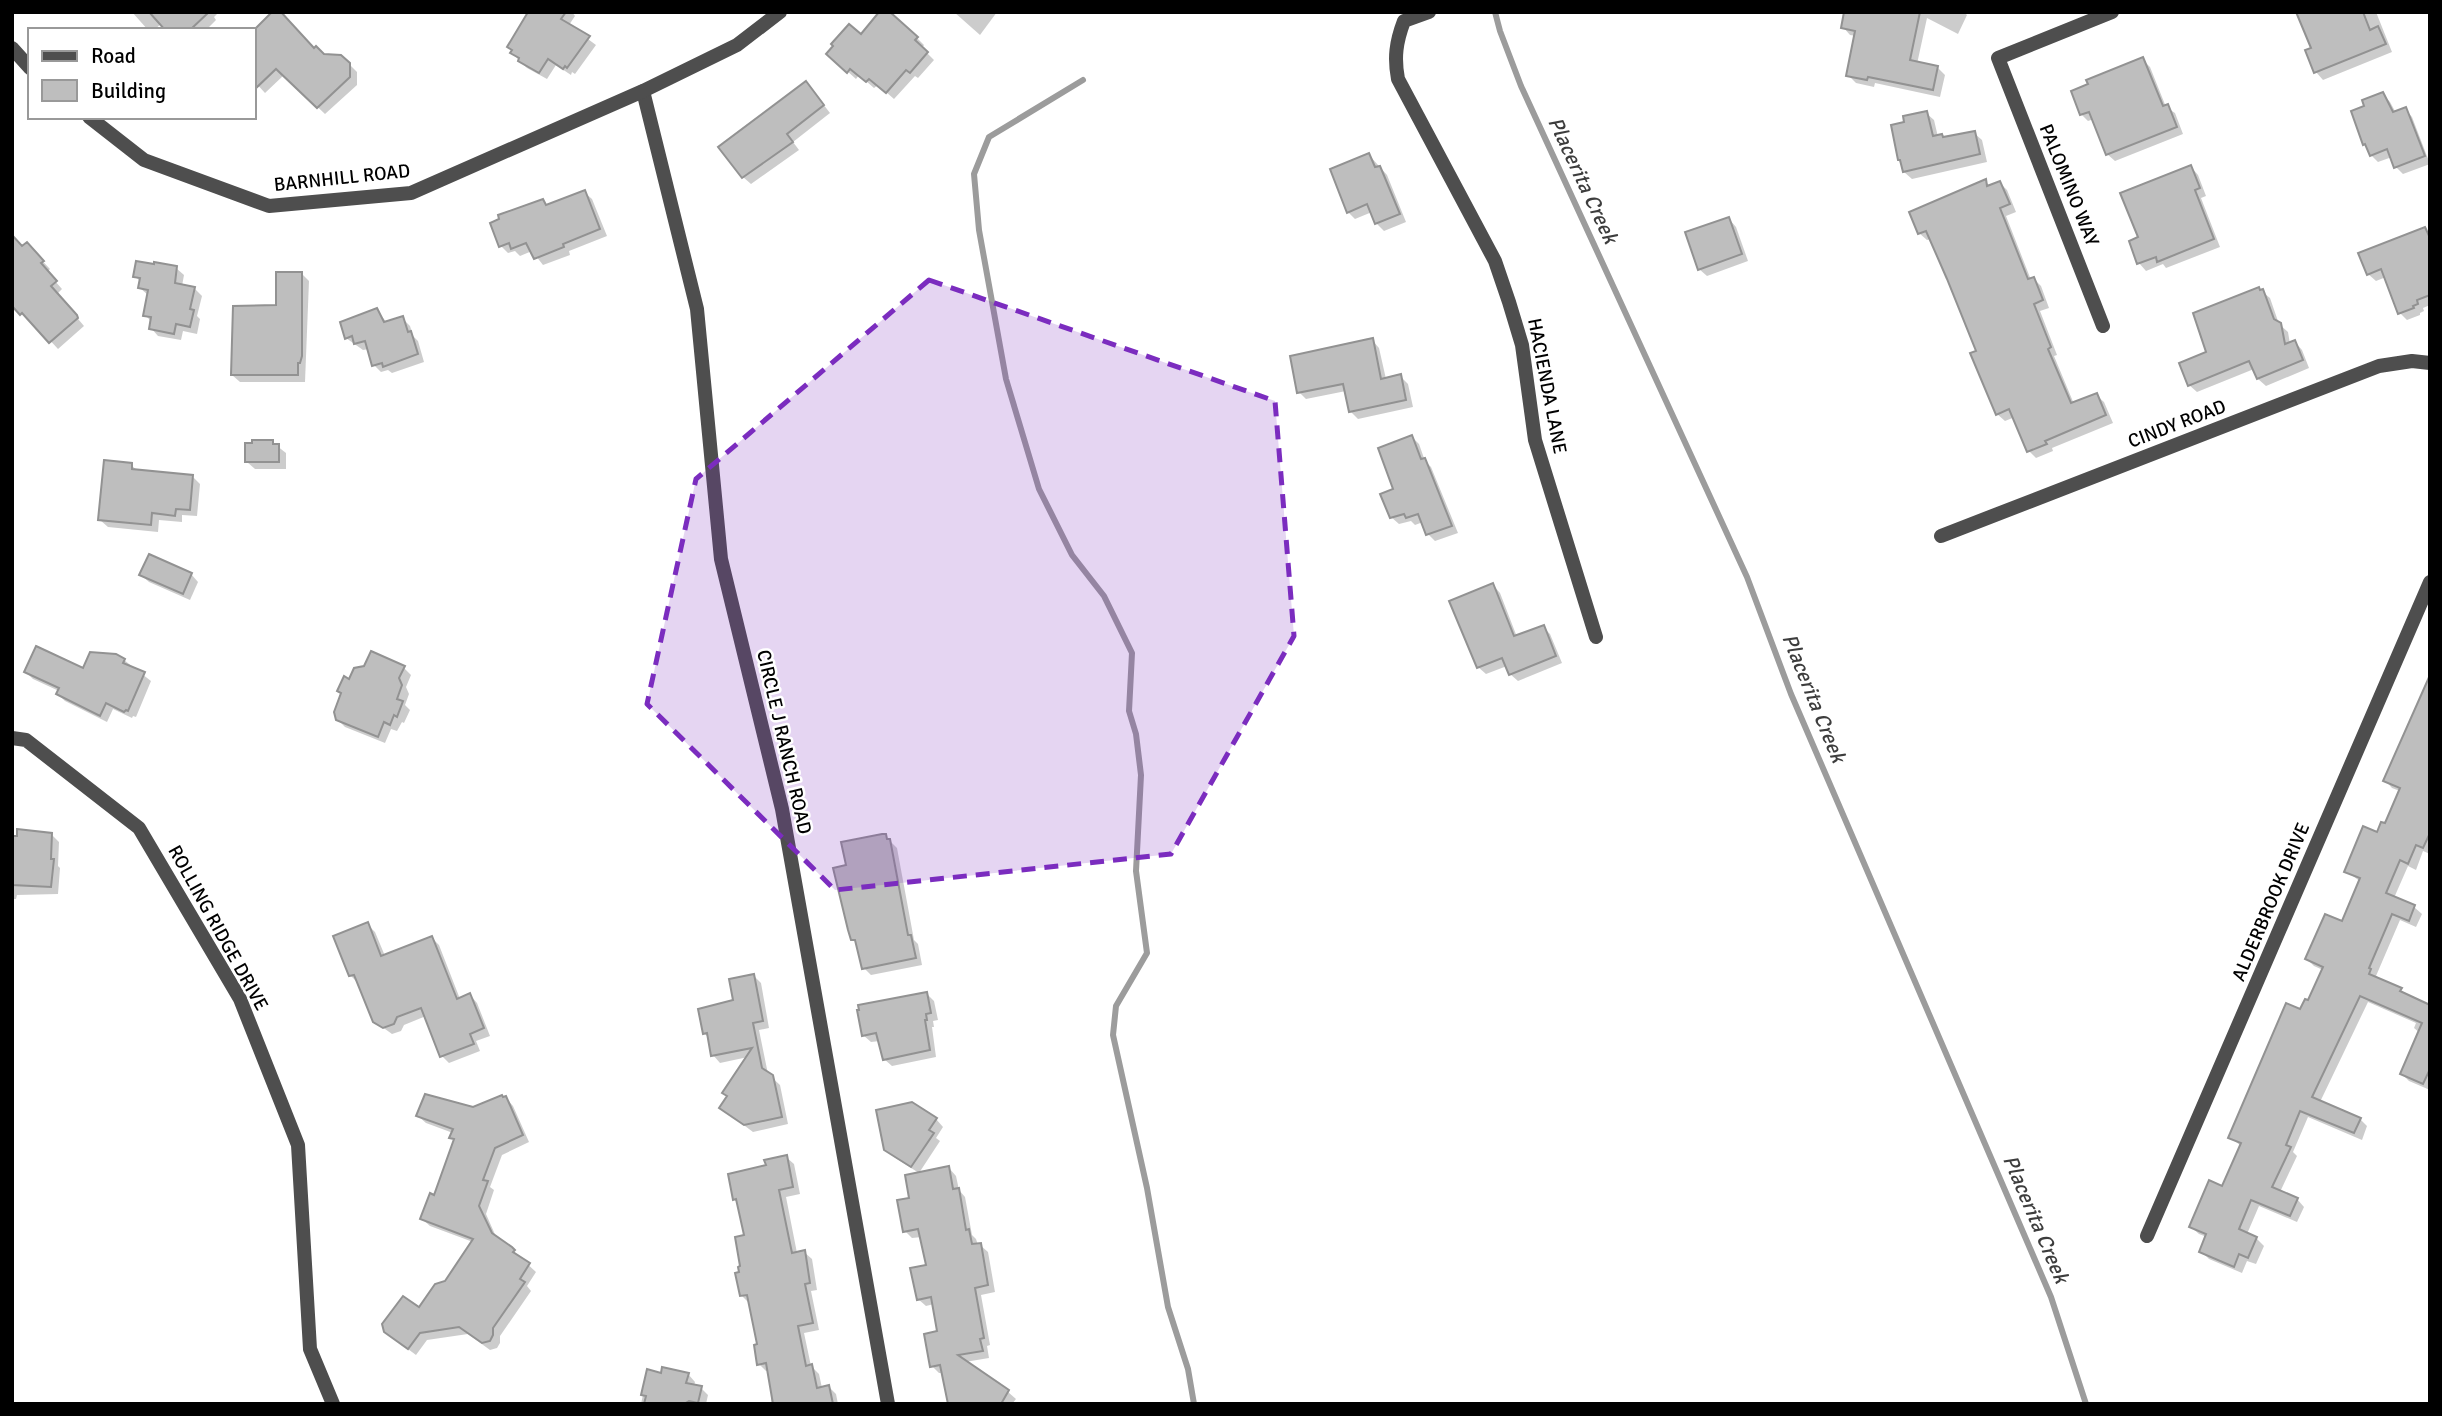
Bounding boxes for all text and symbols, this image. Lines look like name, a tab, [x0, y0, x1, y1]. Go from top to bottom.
legend	[28, 28, 256, 119]
text: Road	[91, 43, 136, 69]
text: Building	[91, 78, 166, 104]
water label: Placerita Creek	[1542, 112, 1625, 250]
street label: PALOMINO WAY	[2034, 120, 2105, 250]
street label: BARNHILL ROAD	[273, 159, 411, 197]
street label: HACIENDA LANE	[1522, 316, 1572, 456]
street label: CINDY ROAD	[2125, 394, 2229, 454]
water label: Placerita Creek	[1776, 630, 1853, 769]
street label: CIRCLE J RANCH ROAD	[751, 647, 817, 837]
street label: ALDERBROOK DRIVE	[2227, 819, 2315, 985]
street label: ROLLING RIDGE DRIVE	[163, 841, 273, 1015]
water label: Placerita Creek	[1997, 1151, 2076, 1289]

